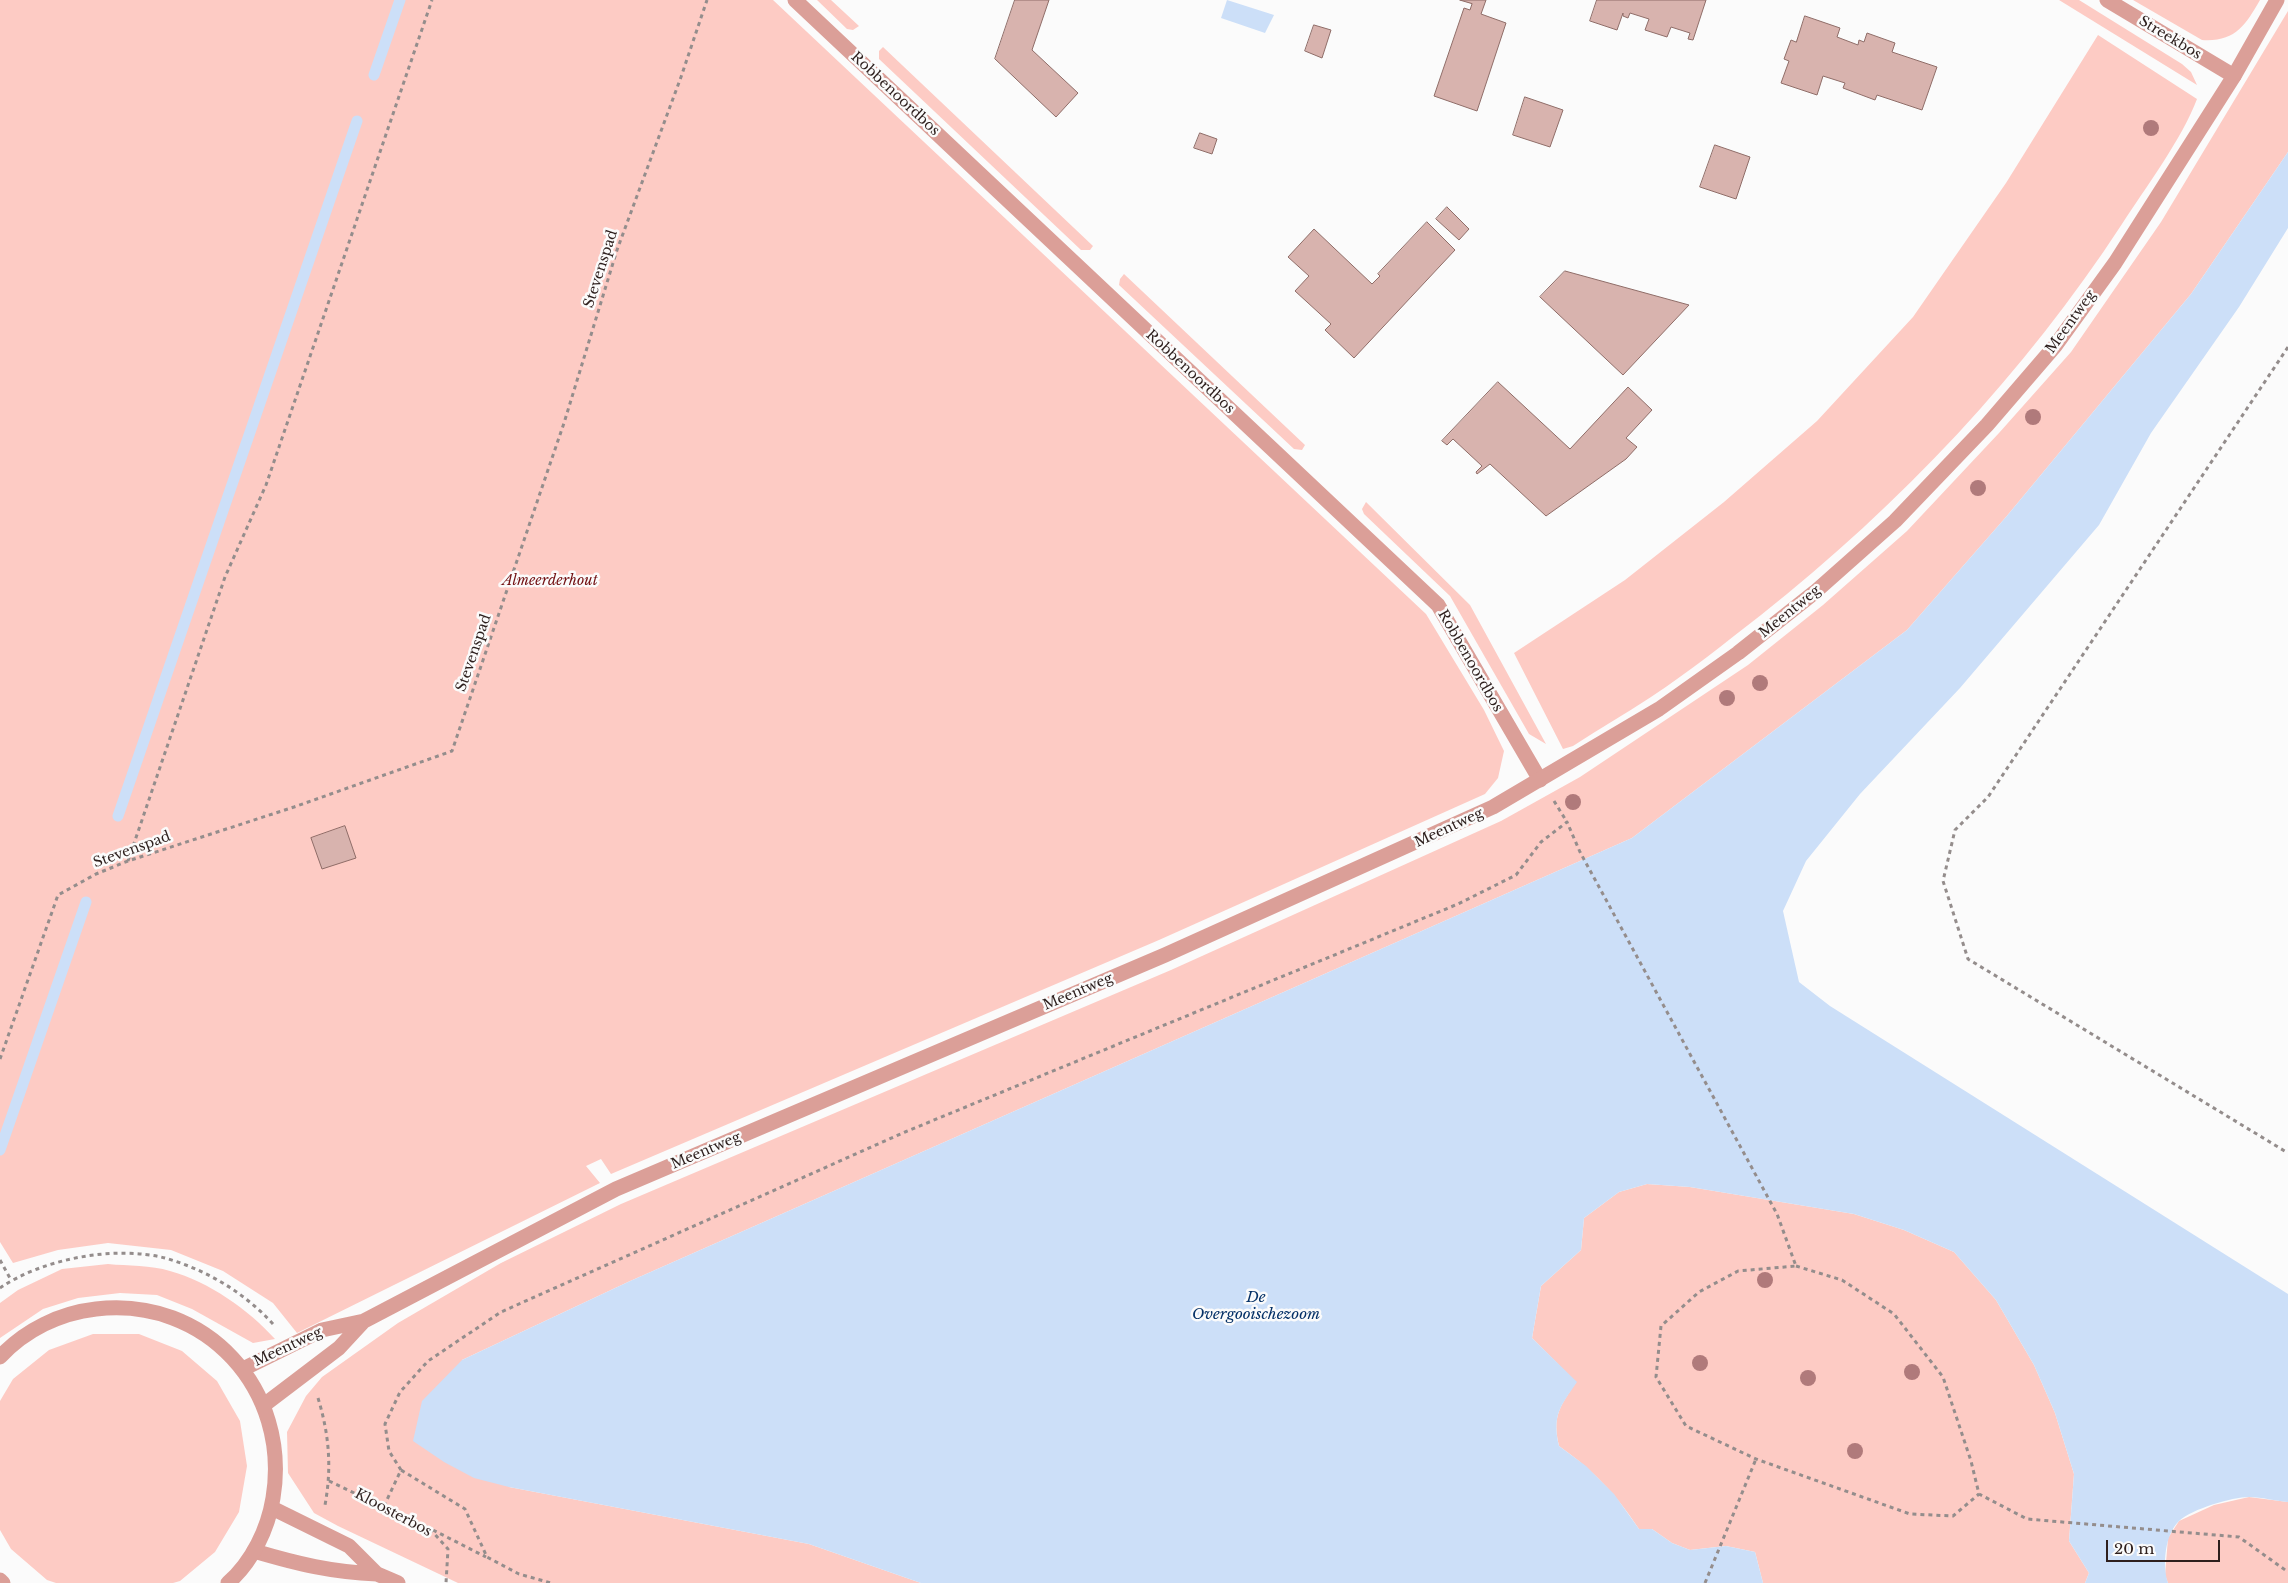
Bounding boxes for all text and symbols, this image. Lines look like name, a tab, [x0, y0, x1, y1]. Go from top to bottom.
street label: Streekbos	[2136, 13, 2204, 63]
street label: Robbenoordbos	[847, 49, 943, 139]
street label: Stevenspad	[580, 228, 622, 310]
street label: Meentweg	[2042, 287, 2100, 357]
street label: Robbenoordbos	[1142, 327, 1238, 417]
park label: Almeerderhout	[502, 573, 598, 589]
street label: Meentweg	[1756, 582, 1824, 642]
street label: Robbenoordbos	[1434, 607, 1506, 715]
street label: Stevenspad	[453, 612, 495, 694]
street label: Meentweg	[1412, 805, 1486, 851]
street label: Stevenspad	[91, 828, 173, 872]
street label: Meentweg	[1041, 970, 1115, 1014]
street label: Meentweg	[669, 1129, 743, 1173]
water label: De Overgooischezoom	[1192, 1289, 1320, 1324]
street label: Meentweg	[251, 1324, 325, 1370]
street label: Kloosterbos	[352, 1486, 434, 1540]
scale bar	[2108, 1530, 2222, 1562]
text: 20 m	[2114, 1539, 2154, 1558]

